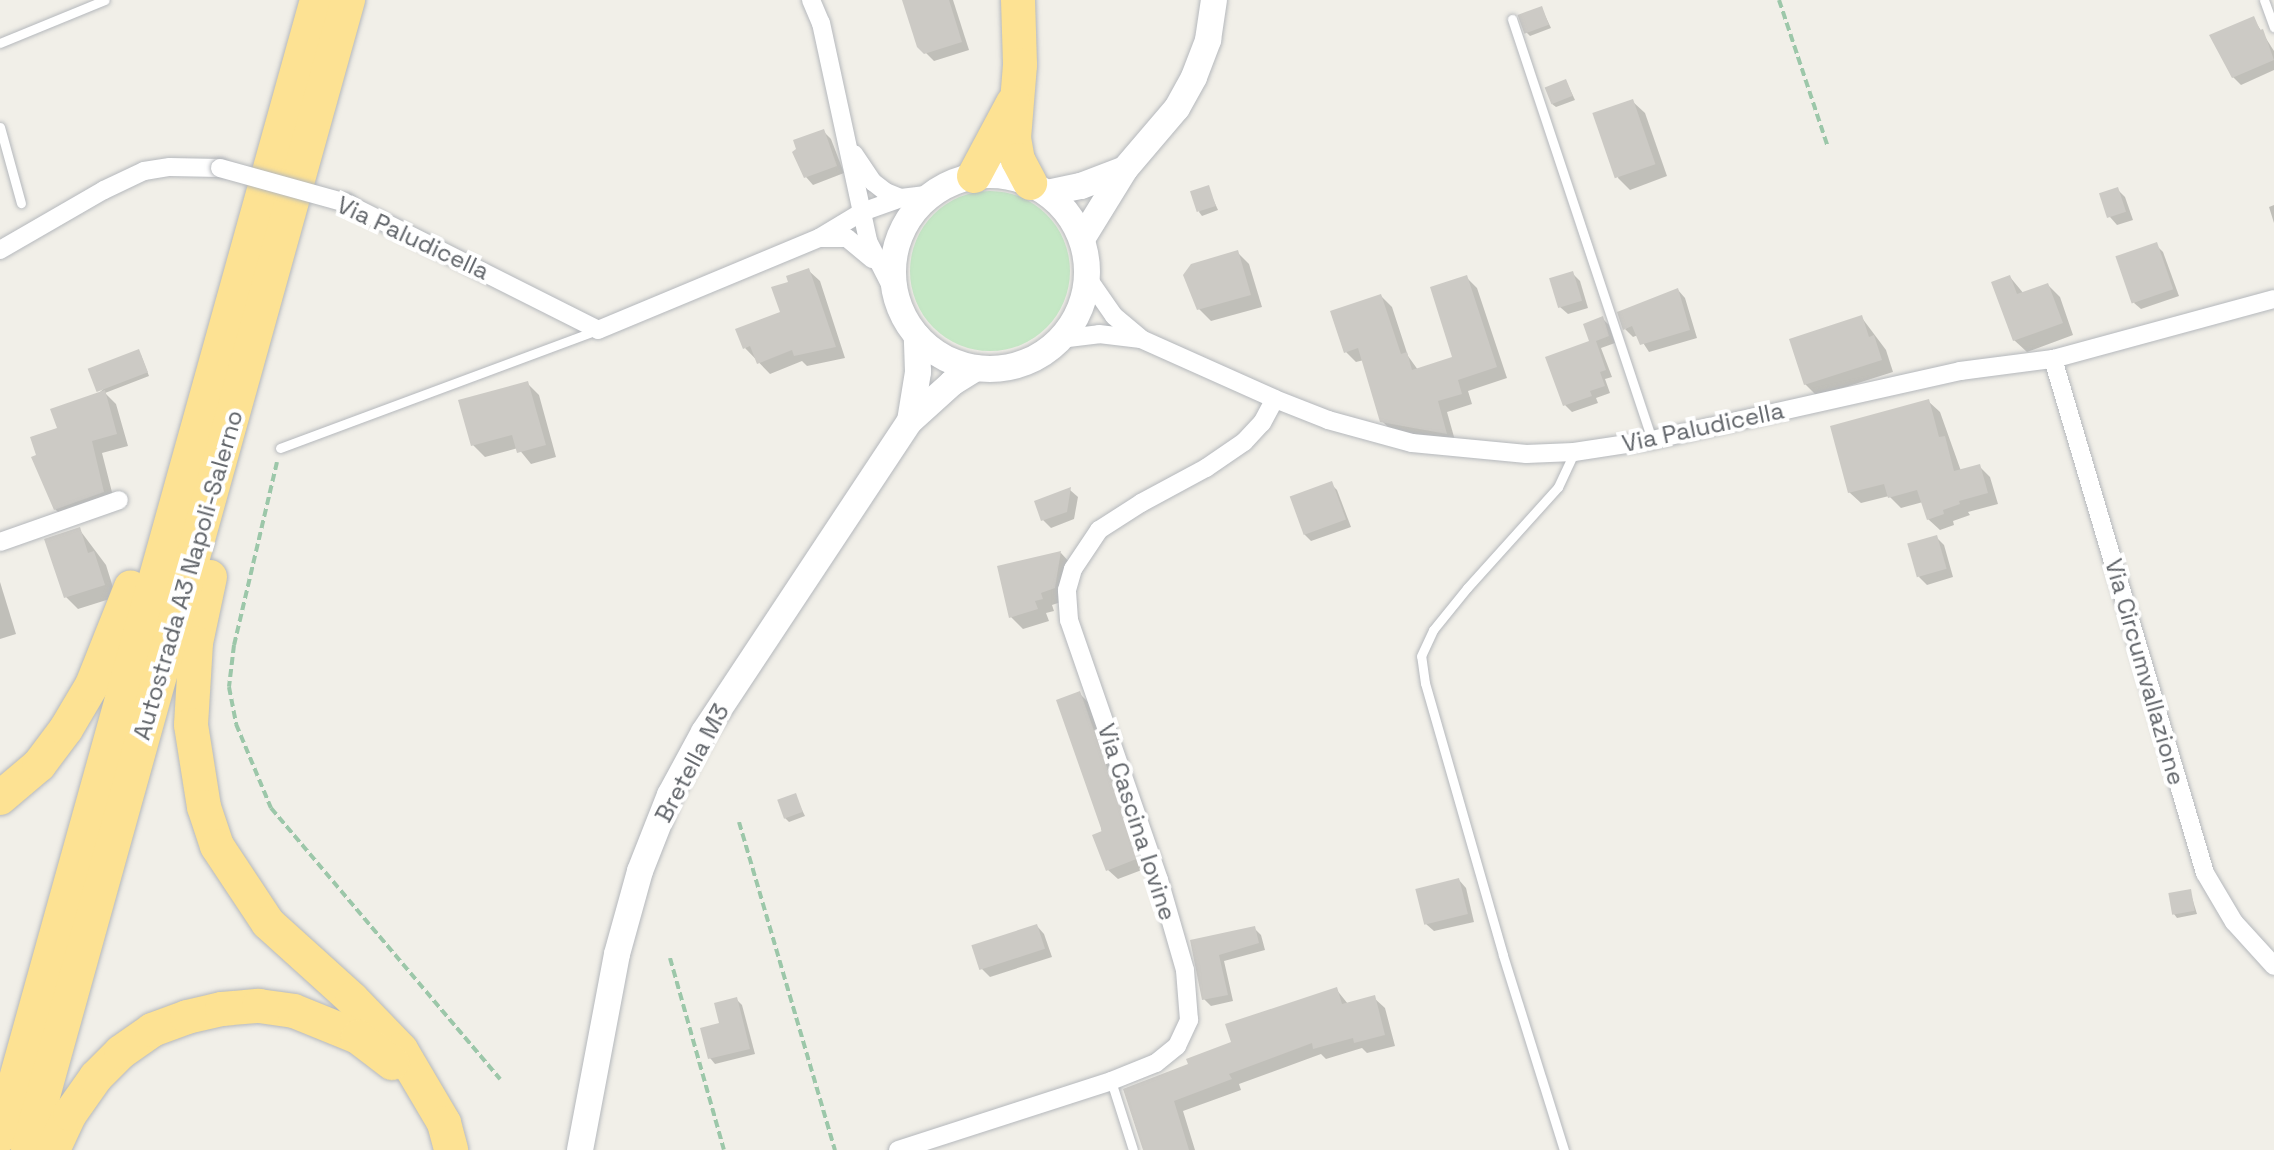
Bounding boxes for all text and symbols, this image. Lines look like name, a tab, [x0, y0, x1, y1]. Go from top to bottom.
street label: Via Paludicella	[332, 190, 494, 286]
street label: Via Paludicella	[1619, 396, 1787, 458]
street label: Autostrada A3 Napoli-Salerno	[127, 407, 249, 743]
street label: Via Circumvallazione	[2099, 556, 2191, 788]
street label: Bretella M3	[649, 699, 735, 827]
street label: Via Cascina Iovine	[1092, 720, 1182, 924]

